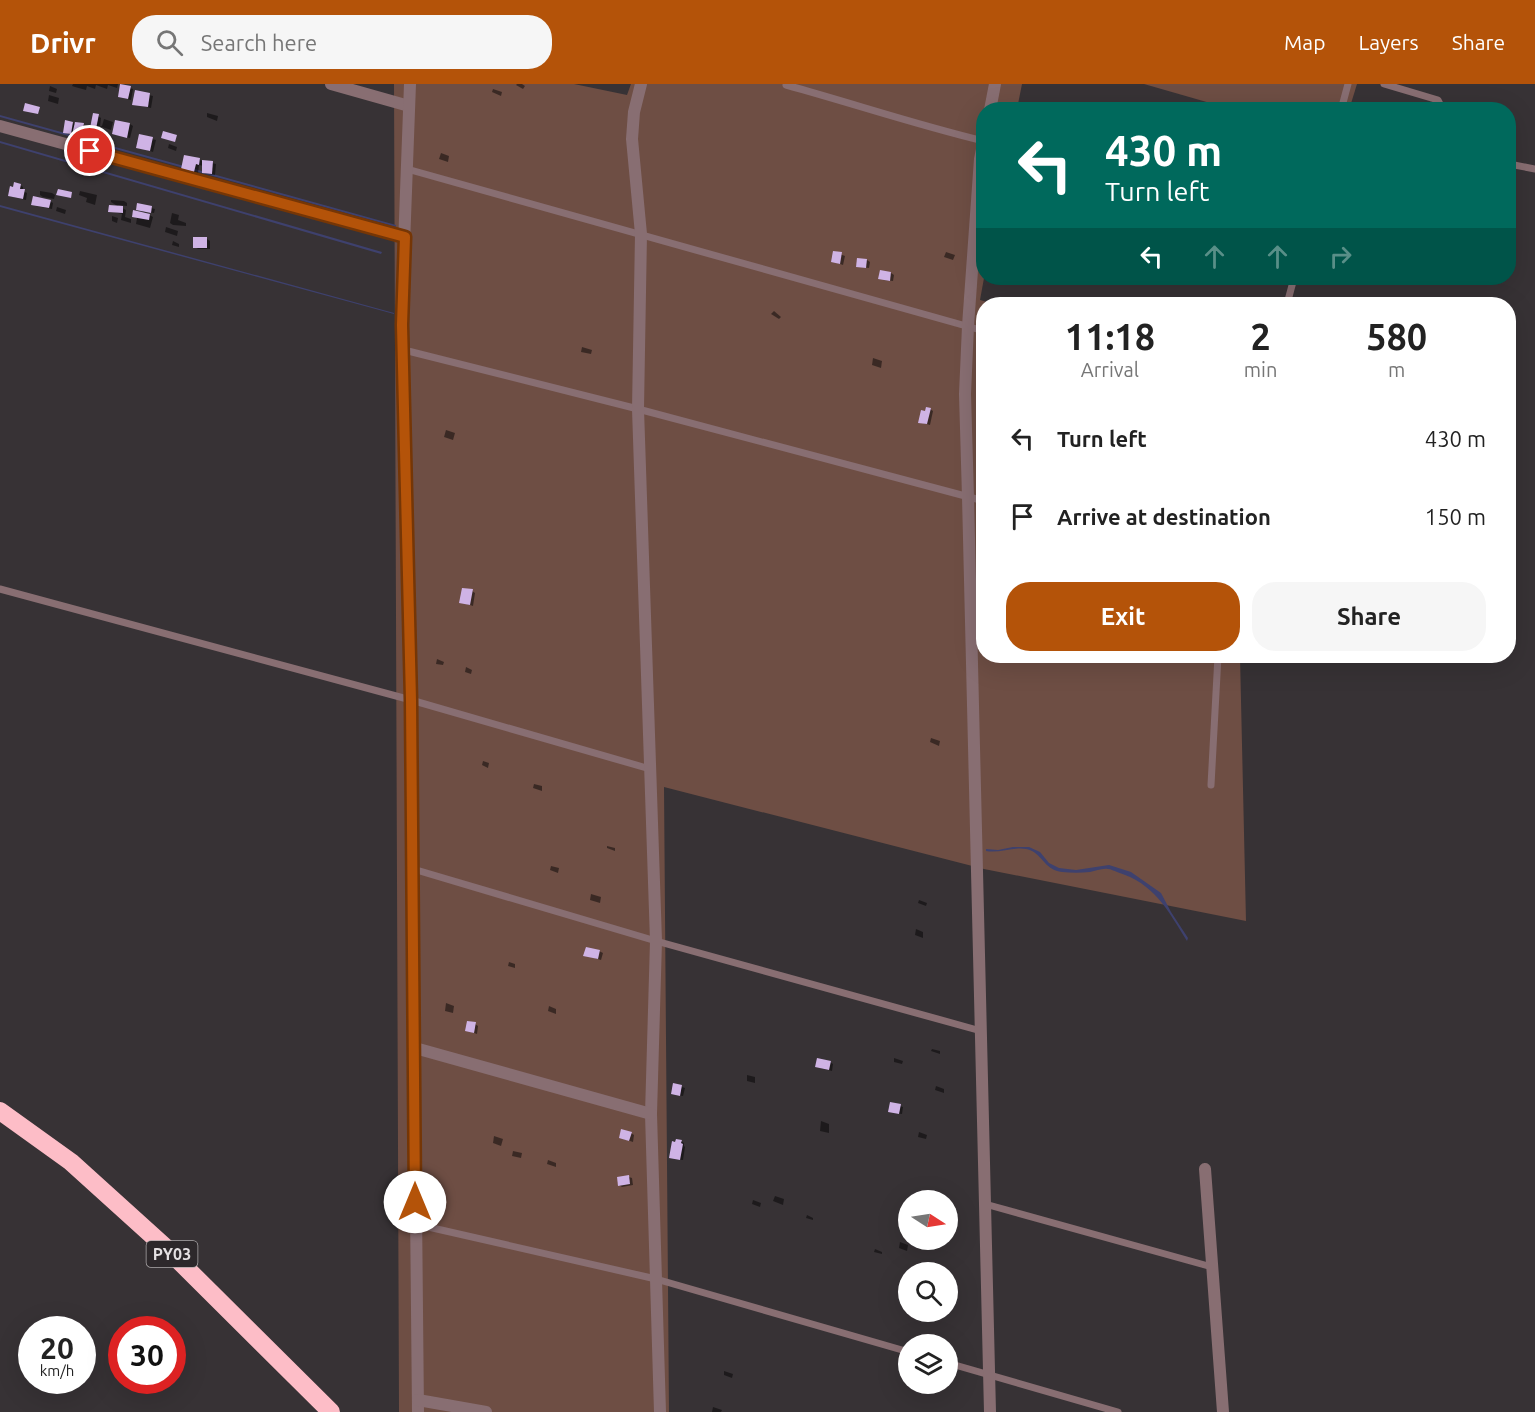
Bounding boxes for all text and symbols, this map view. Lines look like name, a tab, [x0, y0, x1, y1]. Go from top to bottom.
search box	[132, 15, 552, 69]
icon: search	[153, 26, 186, 59]
text: Drivr	[30, 27, 96, 58]
text: Search here	[201, 30, 317, 55]
text: Map	[1284, 30, 1325, 54]
text: Layers	[1358, 30, 1419, 54]
text: Share	[1452, 30, 1505, 54]
pin	[64, 125, 115, 176]
icon: left	[1006, 126, 1084, 204]
text: 430 m	[1105, 127, 1222, 174]
icon: arrive	[73, 134, 106, 167]
text: Turn left	[1105, 176, 1209, 206]
icon: left	[1135, 240, 1168, 273]
icon: ahead	[1198, 240, 1231, 273]
icon: ahead	[1261, 240, 1294, 273]
icon: right	[1324, 240, 1357, 273]
text: 11:18	[1065, 316, 1155, 357]
text: 2	[1250, 316, 1271, 357]
text: 580	[1366, 316, 1427, 357]
text: Arrival	[1081, 358, 1139, 381]
text: min	[1244, 358, 1277, 381]
text: m	[1388, 358, 1405, 381]
icon: left	[1006, 422, 1039, 455]
text: Turn left	[1057, 426, 1147, 451]
text: 430 m	[1425, 426, 1486, 451]
icon: arrive	[1006, 500, 1039, 533]
text: Arrive at destination	[1057, 504, 1271, 529]
text: 150 m	[1425, 504, 1486, 529]
button: Exit	[1006, 582, 1240, 651]
button: Share	[1252, 582, 1486, 651]
position arrow	[383, 1170, 447, 1234]
north arrow	[898, 1190, 958, 1250]
map controls	[898, 1190, 958, 1394]
road number: PY03	[146, 1241, 198, 1267]
button: search	[898, 1262, 958, 1322]
speed limit sign: 30	[108, 1316, 186, 1394]
text: 20	[40, 1331, 74, 1365]
button: layers	[898, 1334, 958, 1394]
text: km/h	[40, 1362, 74, 1379]

